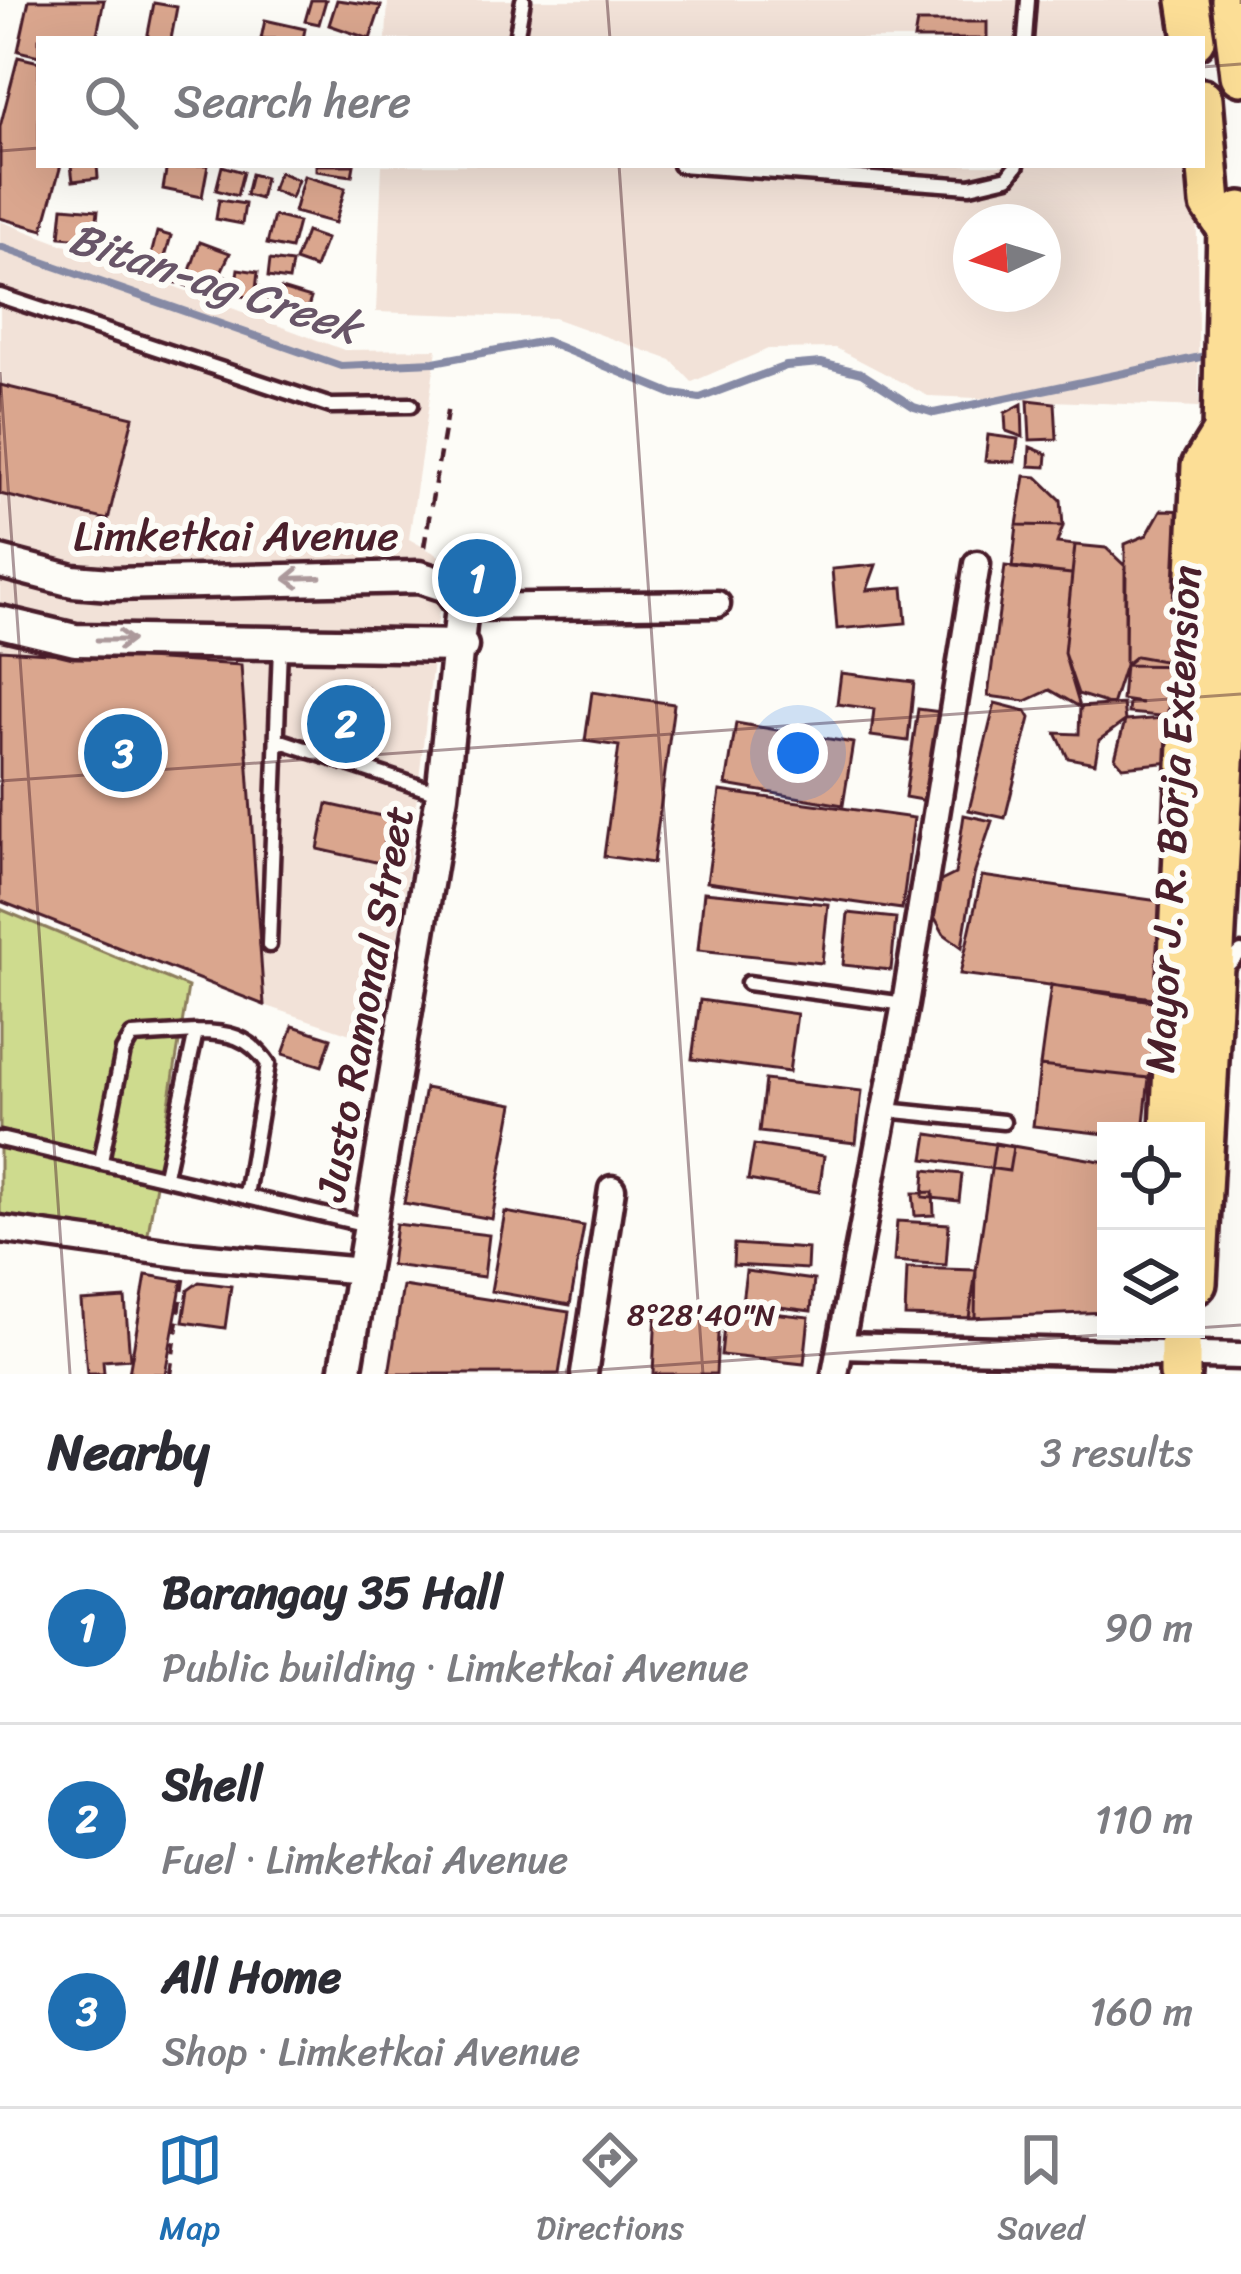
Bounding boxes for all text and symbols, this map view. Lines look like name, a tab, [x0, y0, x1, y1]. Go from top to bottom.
search box	[36, 36, 1205, 168]
text: Search here	[174, 62, 411, 142]
icon: search	[78, 69, 144, 135]
water label: Bitan-ag Creek	[59, 198, 375, 369]
north arrow	[953, 204, 1061, 312]
street label: Limketkai Avenue	[73, 499, 399, 573]
pin: 1	[438, 533, 516, 623]
street label: Mayor J. R. Borja Extension	[1123, 563, 1223, 1075]
one-way arrow	[283, 566, 322, 589]
one-way arrow	[95, 629, 134, 651]
pin: 2	[307, 679, 385, 769]
pin: 3	[84, 708, 162, 798]
your location	[768, 723, 828, 783]
street label: Justo Ramonal Street	[294, 800, 436, 1208]
map controls	[1097, 1122, 1205, 1338]
button: locate	[1097, 1122, 1205, 1230]
button: layers	[1097, 1230, 1205, 1338]
text: 8°28'40"N	[627, 1288, 775, 1342]
text: Nearby	[48, 1407, 209, 1497]
text: 3 results	[1040, 1418, 1193, 1487]
text: Barangay 35 Hall	[162, 1553, 503, 1633]
text: 1	[79, 1593, 95, 1662]
text: 90 m	[1104, 1593, 1193, 1662]
text: Public building · Limketkai Avenue	[162, 1633, 749, 1702]
text: Shell	[162, 1745, 263, 1825]
text: 2	[76, 1785, 98, 1854]
text: 110 m	[1095, 1785, 1193, 1854]
text: Fuel · Limketkai Avenue	[162, 1825, 568, 1894]
text: All Home	[162, 1937, 341, 2017]
text: 3	[76, 1977, 98, 2046]
text: 160 m	[1089, 1977, 1193, 2046]
text: Shop · Limketkai Avenue	[162, 2017, 580, 2086]
tab: Map	[157, 2127, 223, 2257]
tab: Directions	[536, 2127, 684, 2257]
tab: Saved	[997, 2127, 1084, 2257]

